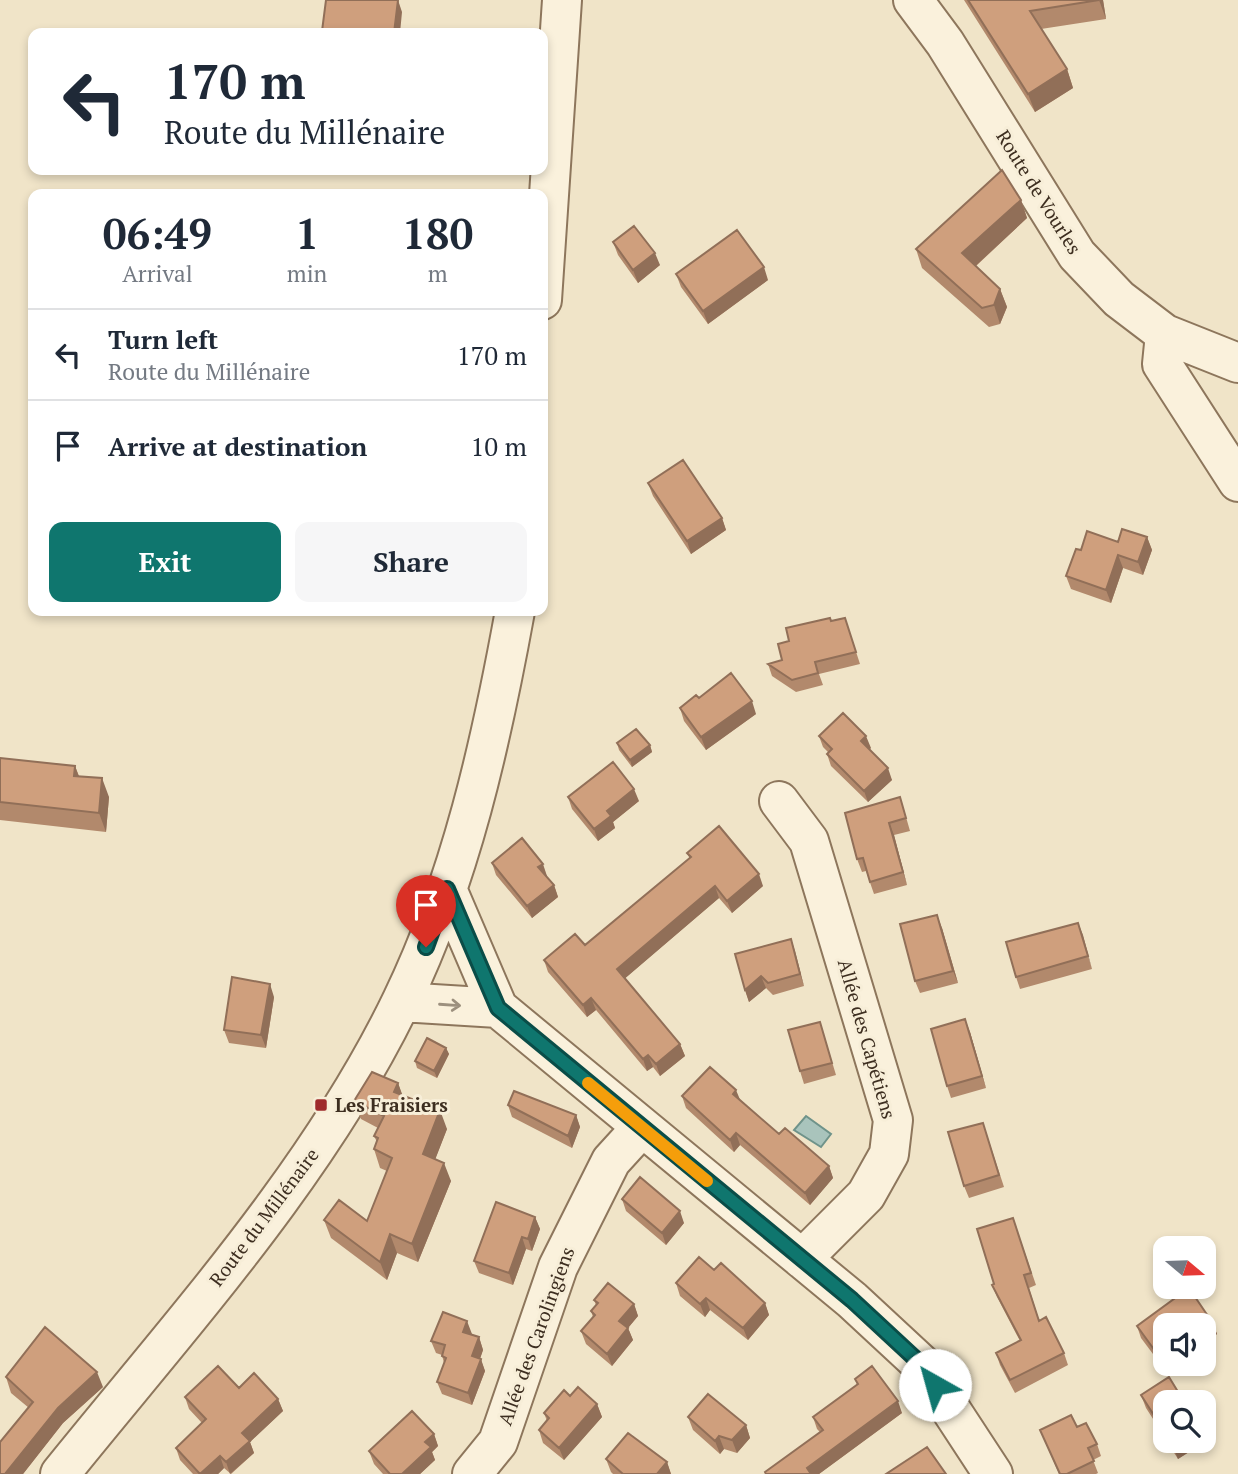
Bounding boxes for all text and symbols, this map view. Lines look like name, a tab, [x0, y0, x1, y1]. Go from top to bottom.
text: 170 m	[164, 48, 306, 113]
icon: left	[49, 56, 140, 147]
text: Route du Millénaire	[164, 111, 445, 153]
street label: Route de Vourles	[991, 125, 1088, 259]
text: 06:49	[103, 205, 212, 261]
text: 1	[295, 205, 319, 261]
text: 180	[402, 205, 473, 261]
text: Arrival	[122, 258, 193, 289]
text: min	[287, 258, 327, 289]
text: m	[428, 258, 448, 289]
text: Turn left	[108, 322, 218, 356]
icon: left	[49, 336, 87, 374]
text: 170 m	[457, 338, 527, 372]
text: Route du Millénaire	[108, 356, 310, 387]
icon: arrive	[49, 427, 87, 465]
text: Arrive at destination	[108, 429, 367, 463]
text: 10 m	[471, 429, 527, 463]
button: Exit	[49, 522, 281, 602]
button: Share	[295, 522, 527, 602]
pin	[396, 875, 456, 947]
icon: arrive	[407, 886, 445, 924]
street label: Allée des Capétiens	[833, 956, 902, 1122]
one-way arrow	[438, 998, 461, 1011]
place label: Les Fraisiers	[335, 1092, 448, 1117]
marker: Les Fraisiers	[313, 1097, 329, 1113]
street label: Route du Millénaire	[203, 1142, 324, 1291]
north arrow	[1153, 1236, 1216, 1298]
map controls	[1153, 1236, 1216, 1453]
street label: Allée des Carolingiens	[492, 1243, 579, 1429]
button: sound	[1153, 1313, 1216, 1376]
position arrow	[898, 1348, 972, 1422]
button: search	[1153, 1390, 1216, 1453]

